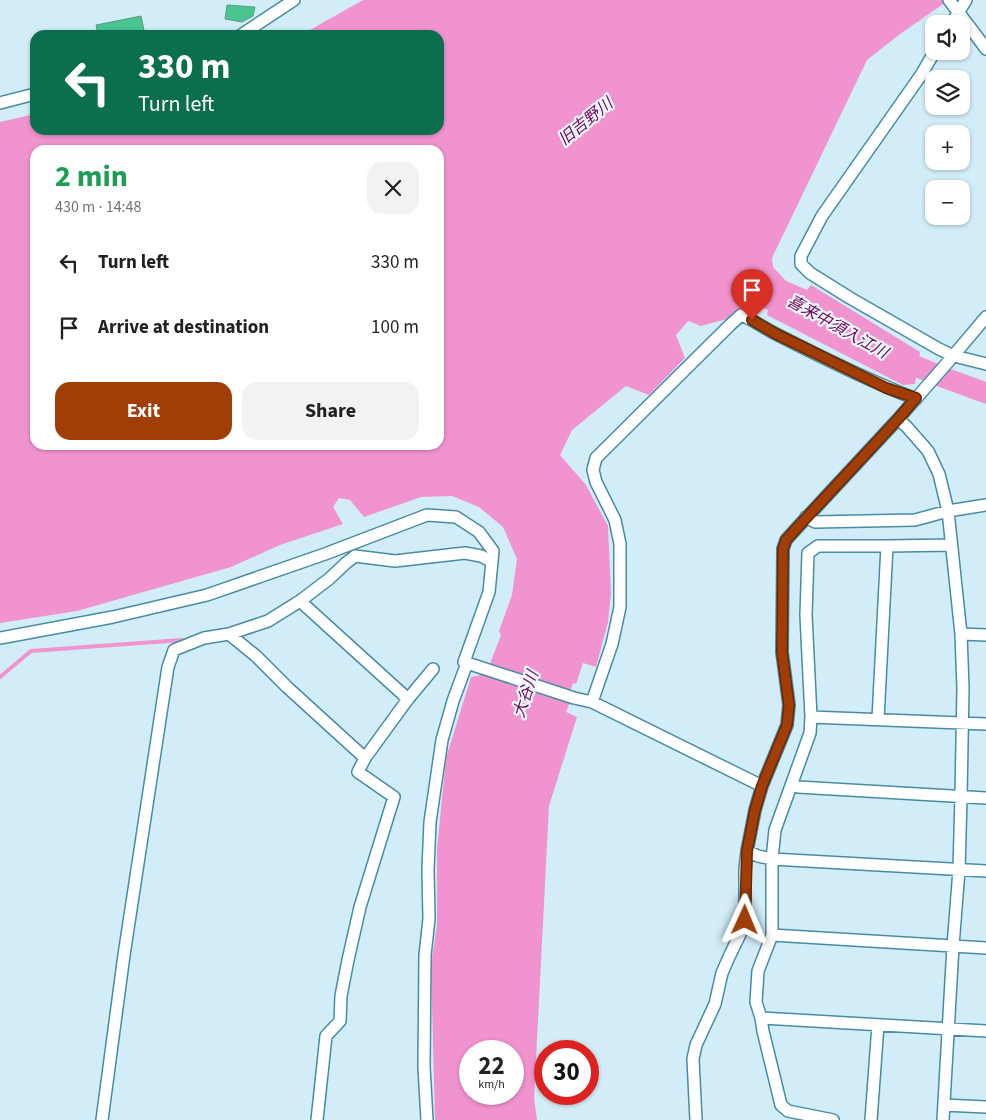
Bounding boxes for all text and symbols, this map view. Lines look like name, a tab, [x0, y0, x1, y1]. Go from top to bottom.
map controls	[925, 15, 970, 225]
button: sound	[925, 15, 970, 60]
text: 330 m	[138, 42, 230, 92]
icon: left	[55, 50, 120, 115]
button: layers	[925, 70, 970, 115]
text: Turn left	[138, 88, 214, 120]
water label: 旧吉野川	[554, 92, 619, 150]
button: +	[925, 125, 970, 170]
text: 2 min	[55, 155, 128, 198]
button: close	[367, 162, 419, 214]
button: −	[925, 180, 970, 225]
text: 430 m · 14:48	[55, 196, 142, 218]
icon: left	[55, 249, 83, 277]
text: Turn left	[98, 249, 169, 276]
text: 330 m	[371, 249, 419, 276]
pin	[731, 269, 773, 320]
icon: arrive	[738, 276, 766, 304]
water label: 喜来中須入江川	[783, 290, 894, 365]
icon: arrive	[55, 314, 83, 342]
text: Arrive at destination	[98, 314, 269, 341]
text: 100 m	[371, 314, 419, 341]
button: Exit	[55, 382, 232, 440]
button: Share	[242, 382, 419, 440]
water label: 大谷川	[508, 666, 544, 721]
position arrow	[718, 893, 770, 945]
speed limit sign: 30	[534, 1040, 599, 1105]
text: 22	[478, 1048, 505, 1084]
text: km/h	[478, 1076, 505, 1093]

